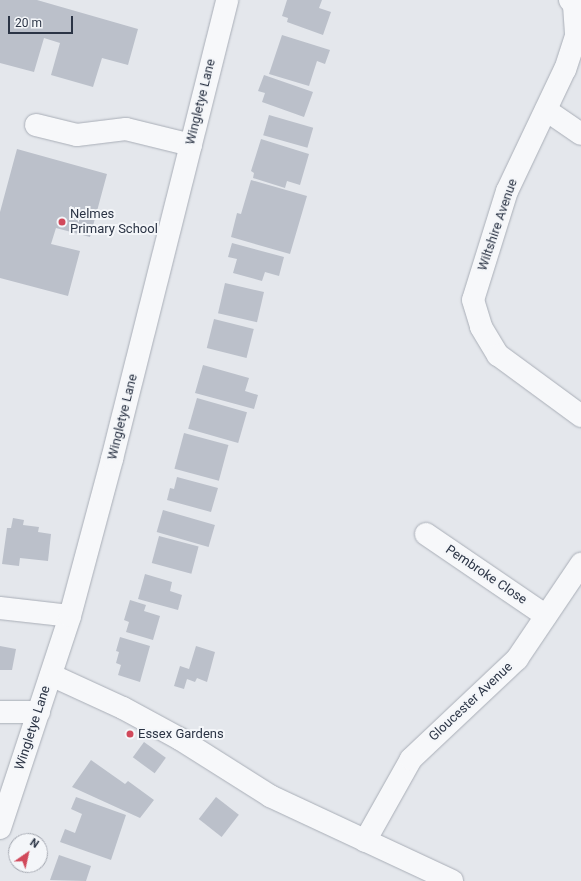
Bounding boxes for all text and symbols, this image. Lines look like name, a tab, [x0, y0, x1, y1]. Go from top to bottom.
scale bar	[10, 8, 75, 34]
text: 20 m	[15, 16, 42, 30]
street label: Wingletye Lane	[183, 58, 219, 146]
street label: Wiltshire Avenue	[475, 177, 521, 273]
place label: Nelmes Primary School	[70, 207, 158, 238]
marker: Nelmes Primary School	[57, 217, 67, 227]
street label: Wingletye Lane	[105, 373, 141, 461]
street label: Pembroke Close	[442, 542, 530, 608]
street label: Gloucester Avenue	[426, 659, 516, 745]
street label: Wingletye Lane	[12, 684, 54, 772]
place label: Essex Gardens	[138, 726, 224, 742]
marker: Essex Gardens	[125, 729, 135, 739]
north arrow	[8, 833, 48, 873]
text: N	[28, 836, 41, 851]

